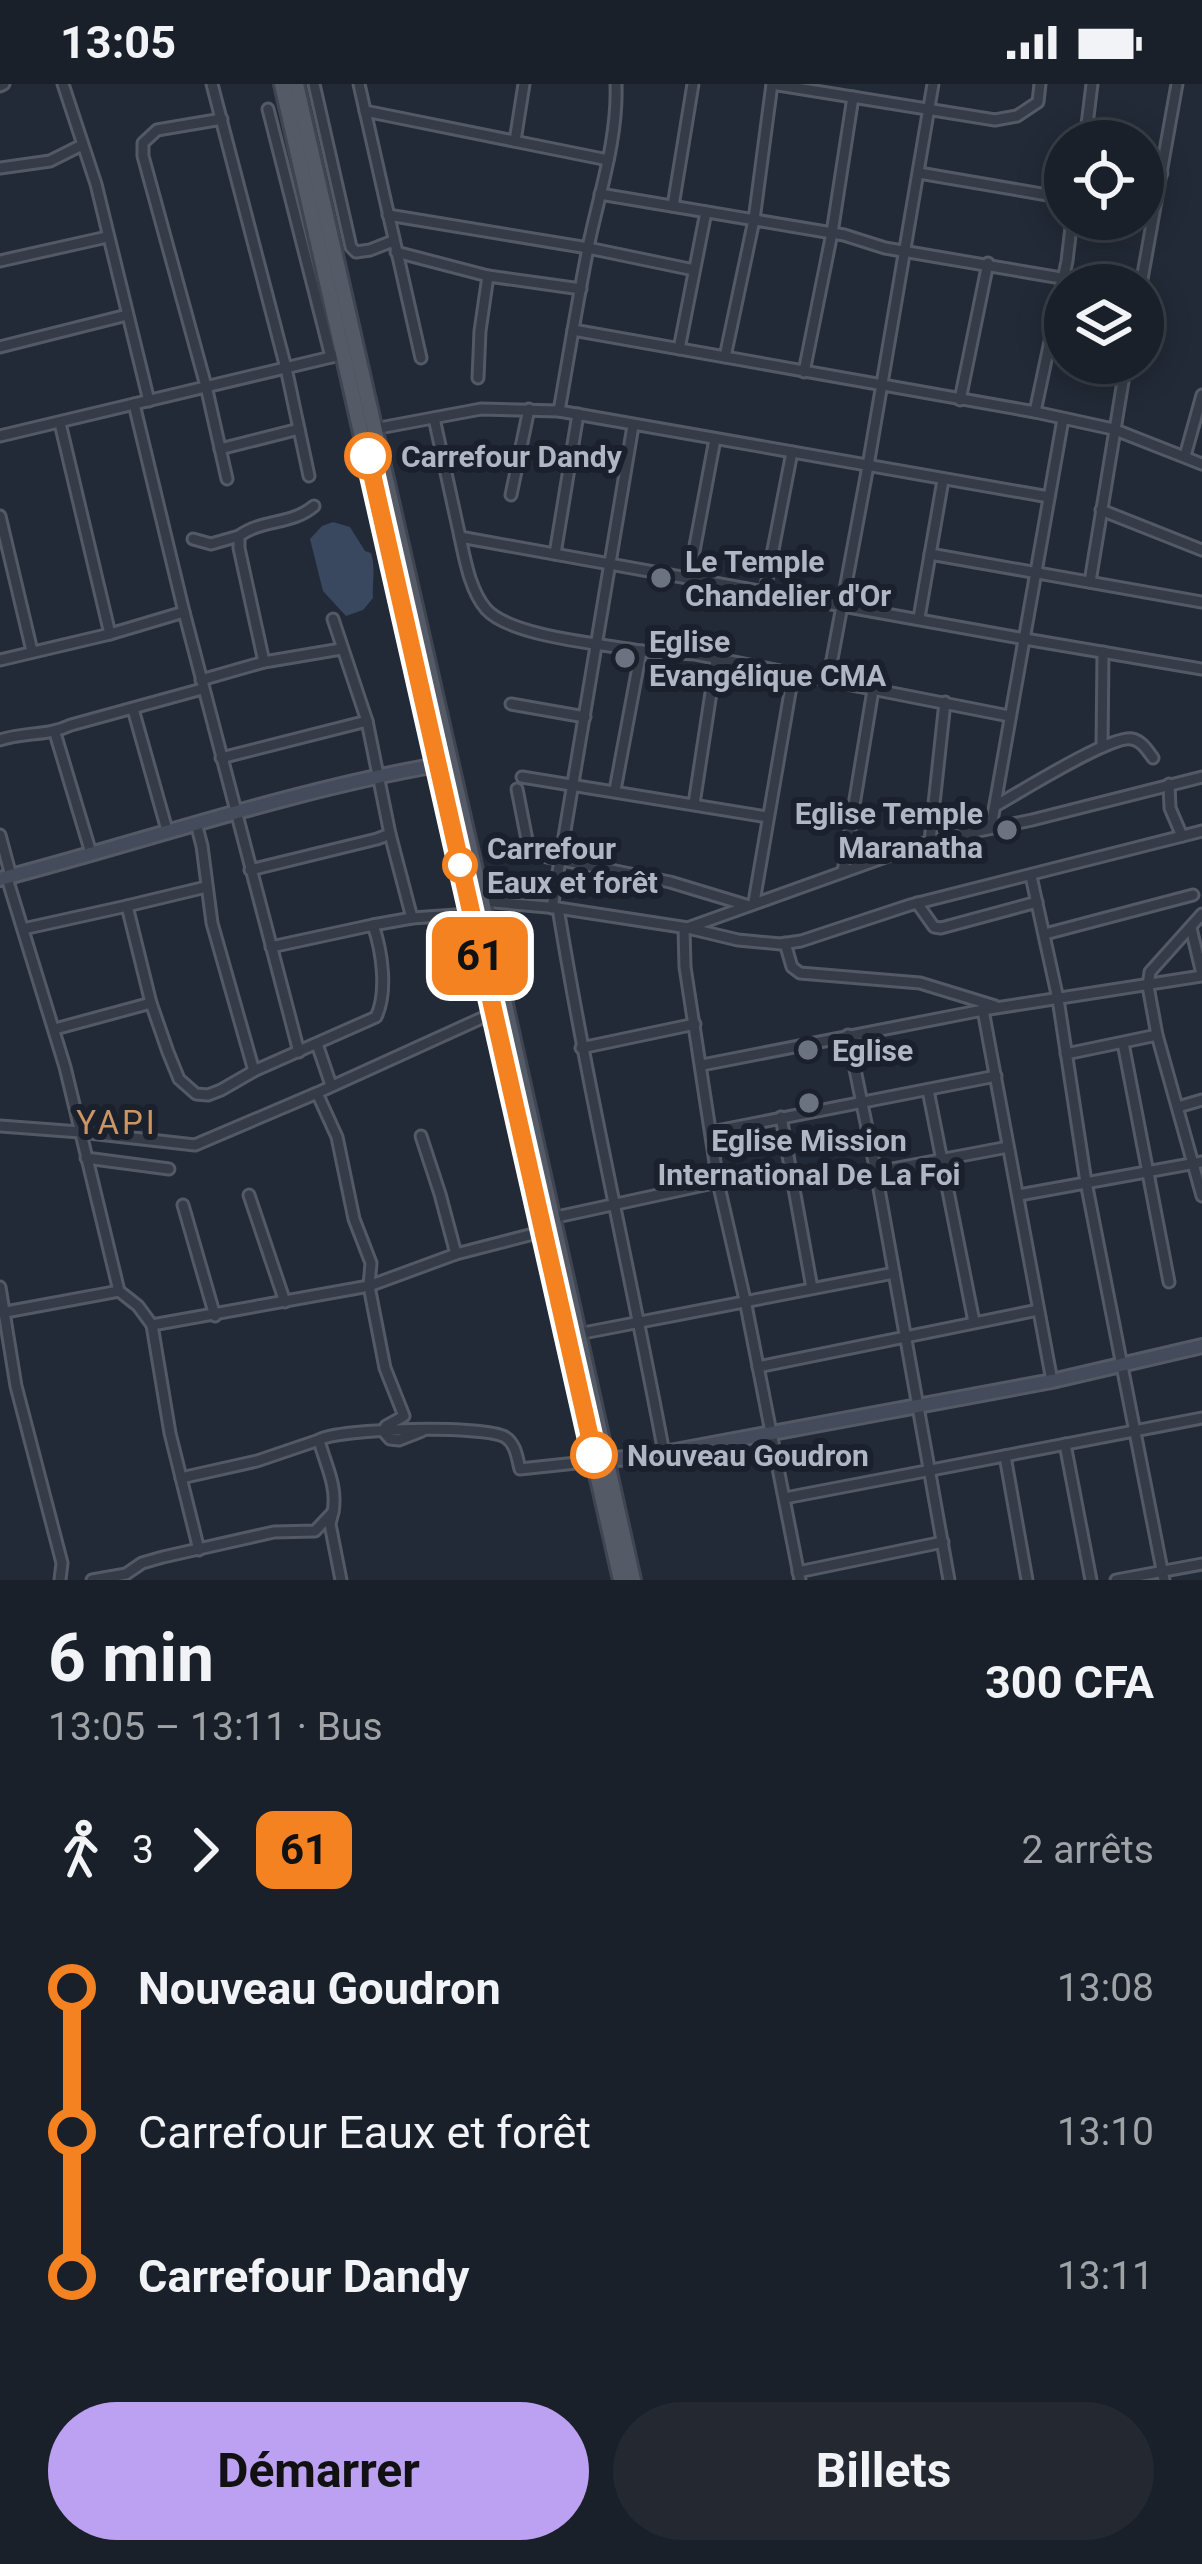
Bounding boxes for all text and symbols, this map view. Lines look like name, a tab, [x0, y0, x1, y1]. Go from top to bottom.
text: 13:05	[60, 16, 176, 69]
map controls	[1044, 120, 1164, 384]
button: locate	[1044, 120, 1164, 240]
button: layers	[1044, 264, 1164, 384]
marker: Carrefour Dandy	[346, 434, 390, 478]
place label: Carrefour Dandy	[401, 439, 623, 474]
place label: Le Temple Chandelier d'Or	[685, 544, 891, 613]
marker: Le Temple Chandelier d'Or	[648, 565, 674, 591]
place label: Eglise Evangélique CMA	[649, 624, 887, 693]
marker: Eglise Evangélique CMA	[612, 645, 638, 671]
place label: Eglise Temple Maranatha	[795, 796, 983, 865]
marker: Eglise Temple Maranatha	[994, 817, 1020, 843]
place label: Carrefour Eaux et forêt	[487, 831, 658, 900]
marker: Carrefour Eaux et forêt	[444, 849, 476, 881]
line badge: 61	[426, 917, 534, 995]
text: 61	[456, 931, 504, 980]
place label: Eglise	[832, 1033, 913, 1068]
marker: Eglise	[795, 1037, 821, 1063]
marker: Eglise Mission International De La Foi	[796, 1090, 822, 1116]
district label: YAPI	[76, 1103, 158, 1142]
place label: Eglise Mission International De La Foi	[657, 1123, 961, 1192]
marker: Nouveau Goudron	[572, 1433, 616, 1477]
place label: Nouveau Goudron	[627, 1438, 869, 1473]
text: 6 min	[48, 1620, 214, 1697]
text: 300 CFA	[985, 1656, 1154, 1709]
text: 13:05 – 13:11 · Bus	[48, 1704, 383, 1750]
icon: walk	[48, 1817, 114, 1883]
icon: forward	[172, 1817, 238, 1883]
text: 61	[280, 1825, 328, 1874]
text: 3	[132, 1827, 154, 1873]
text: 2 arrêts	[1022, 1827, 1154, 1873]
text: Nouveau Goudron	[138, 1962, 501, 2015]
text: 13:08	[1057, 1965, 1154, 2011]
text: Carrefour Eaux et forêt	[138, 2106, 591, 2159]
text: 13:10	[1057, 2109, 1154, 2155]
text: Carrefour Dandy	[138, 2250, 469, 2303]
text: 13:11	[1057, 2253, 1154, 2299]
button: Démarrer	[48, 2402, 589, 2540]
button: Billets	[613, 2402, 1154, 2540]

